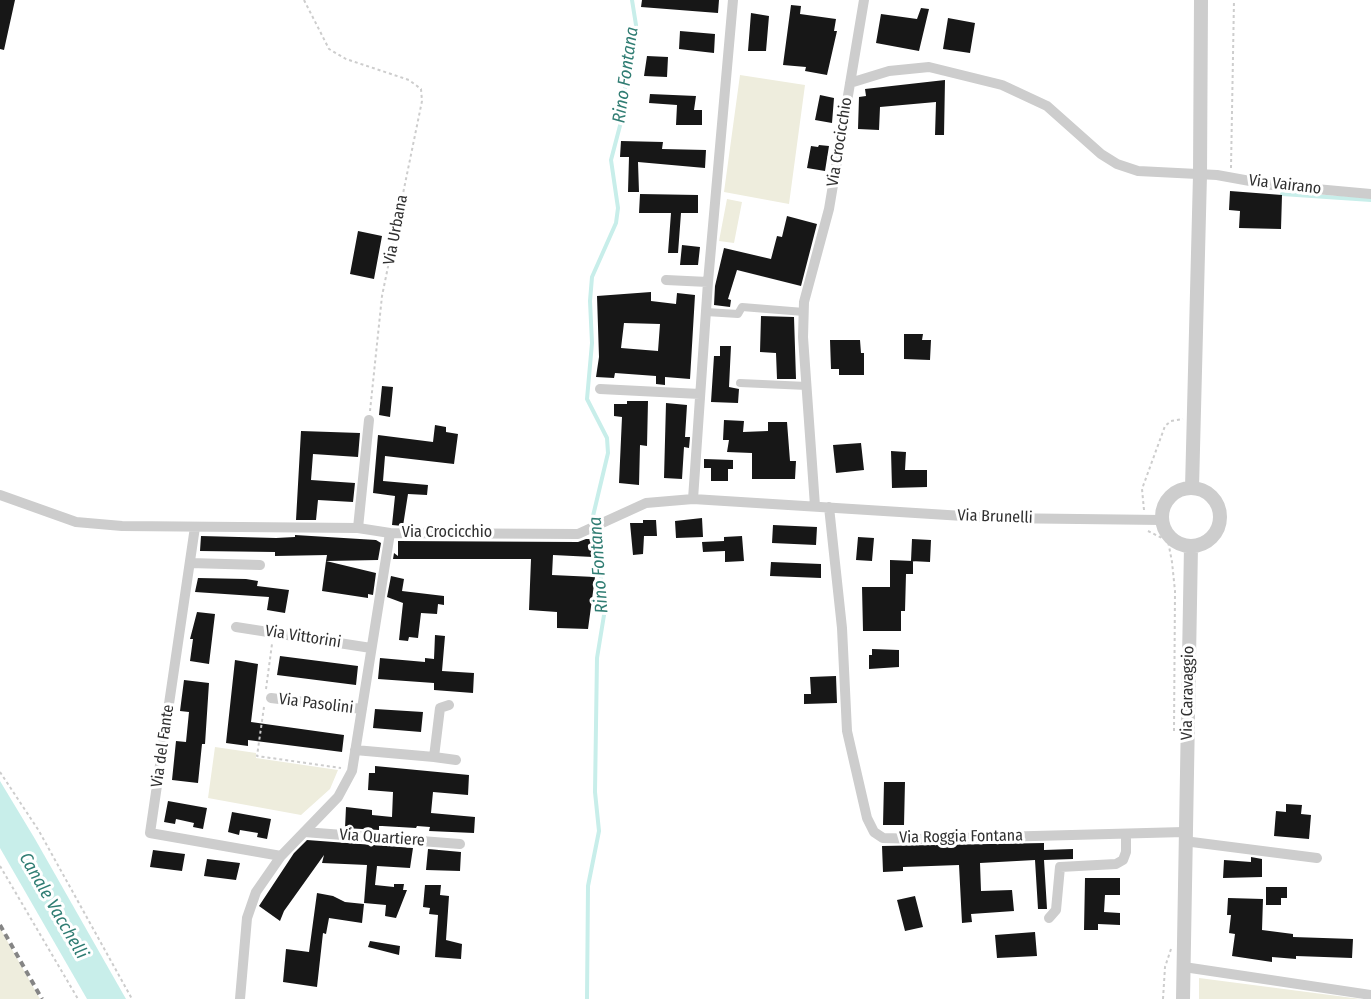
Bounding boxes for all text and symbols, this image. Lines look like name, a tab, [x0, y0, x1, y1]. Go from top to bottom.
water label: Rino Fontana	[609, 26, 643, 124]
street label: Via Crocicchio	[823, 96, 857, 188]
street label: Via Vairano	[1248, 171, 1322, 199]
street label: Via Urbana	[380, 193, 412, 267]
street label: Via Brunelli	[957, 506, 1033, 528]
water label: Rino Fontana	[585, 516, 613, 614]
street label: Via Crocicchio	[402, 523, 492, 543]
street label: Via Vittorini	[264, 622, 342, 652]
street label: Via Caravaggio	[1178, 646, 1198, 740]
street label: Via Pasolini	[278, 690, 354, 718]
street label: Via del Fante	[148, 703, 178, 789]
street label: Via Quartiere	[339, 825, 425, 851]
street label: Via Roggia Fontana	[899, 826, 1023, 848]
water label: Canale Vacchelli	[14, 849, 92, 963]

